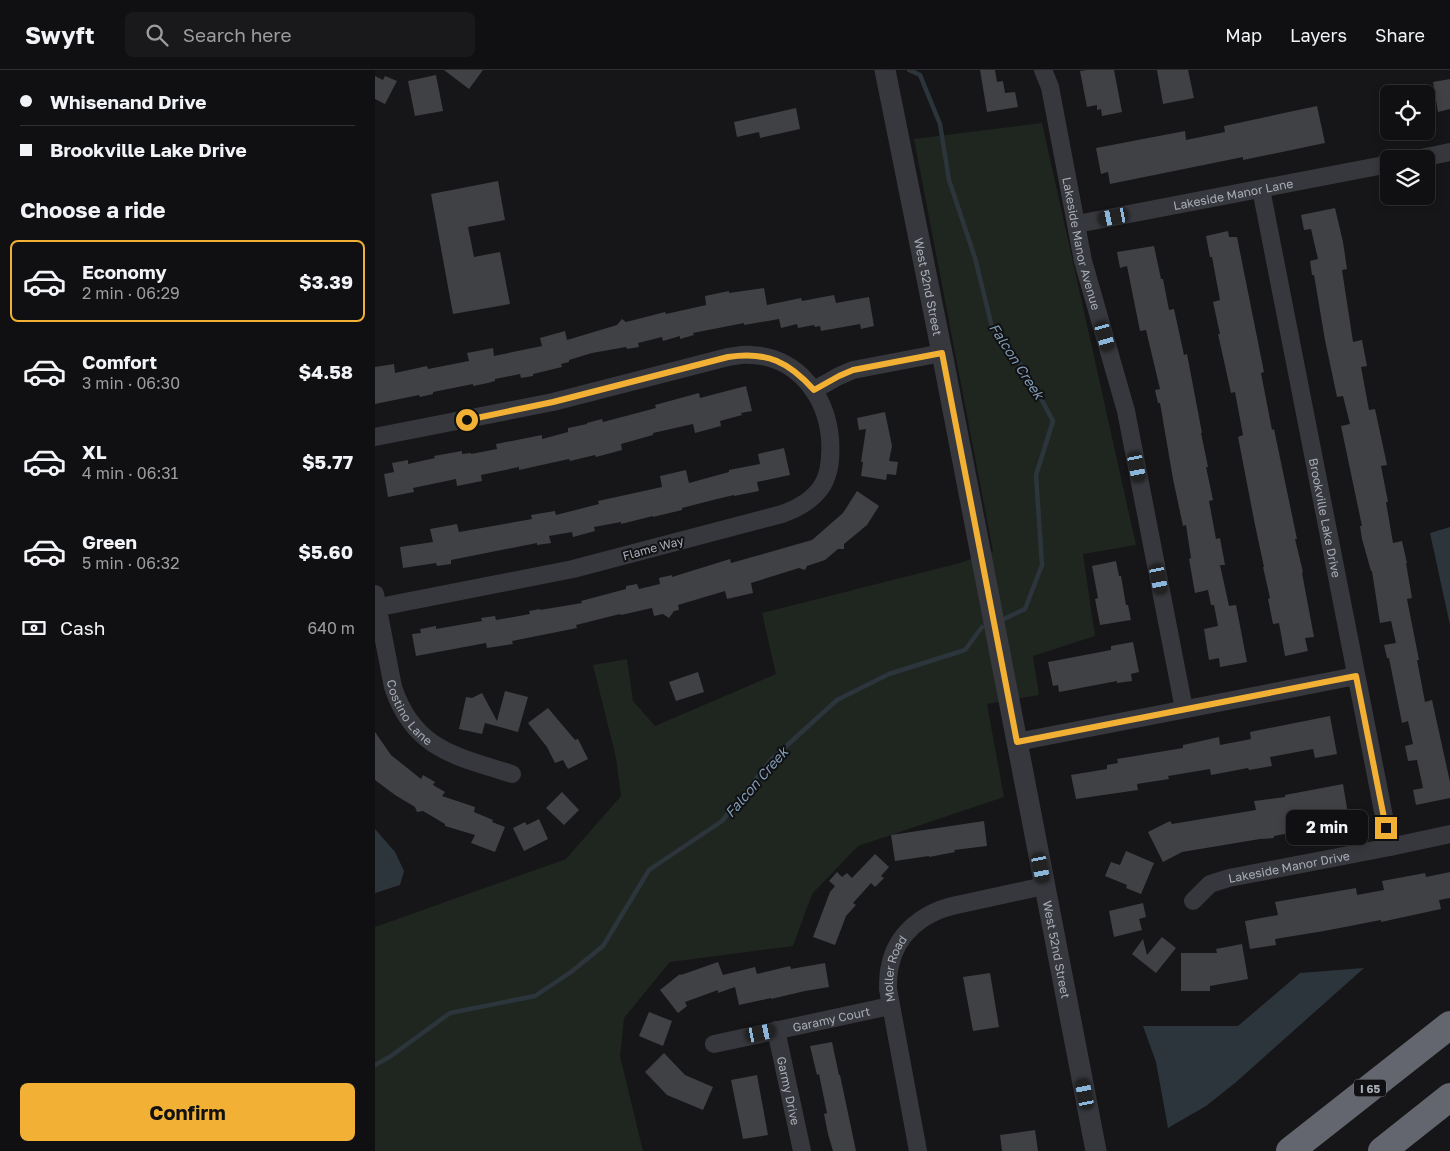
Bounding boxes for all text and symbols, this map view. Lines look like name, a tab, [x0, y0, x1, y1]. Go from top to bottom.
search box	[125, 12, 475, 57]
text: Swyft	[25, 20, 95, 49]
icon: search	[143, 21, 171, 49]
text: Search here	[183, 23, 292, 46]
text: Map	[1225, 24, 1262, 46]
text: Layers	[1290, 24, 1347, 46]
text: Share	[1375, 24, 1425, 46]
map controls	[1380, 85, 1435, 205]
button: locate	[1380, 85, 1435, 140]
text: Whisenand Drive	[50, 90, 206, 113]
text: Brookville Lake Drive	[50, 138, 247, 161]
button: layers	[1380, 150, 1435, 205]
street label: Lakeside Manor Lane	[1172, 175, 1294, 213]
street label: Lakeside Manor Avenue	[1060, 176, 1104, 312]
text: Choose a ride	[20, 196, 166, 223]
car	[1097, 207, 1130, 227]
street label: West 52nd Street	[911, 236, 946, 337]
icon: car	[22, 259, 67, 304]
text: Economy	[82, 260, 167, 283]
text: $3.39	[299, 270, 353, 293]
text: 2 min · 06:29	[82, 283, 180, 303]
water label: Falcon Creek	[986, 320, 1049, 404]
car	[1093, 320, 1116, 352]
icon: car	[22, 349, 67, 394]
text: Comfort	[82, 350, 157, 373]
text: $4.58	[299, 360, 353, 383]
text: 3 min · 06:30	[82, 373, 180, 393]
route start	[456, 409, 478, 431]
icon: car	[22, 439, 67, 484]
text: XL	[82, 440, 107, 463]
text: $5.77	[302, 450, 353, 473]
car	[1126, 451, 1147, 483]
street label: Brookville Lake Drive	[1306, 457, 1345, 579]
text: 4 min · 06:31	[82, 463, 178, 483]
icon: car	[22, 529, 67, 574]
text: Green	[82, 530, 137, 553]
street label: Flame Way	[621, 533, 685, 563]
text: $5.60	[298, 540, 353, 563]
text: 5 min · 06:32	[82, 553, 179, 573]
car	[1148, 563, 1169, 595]
icon: cash	[20, 614, 48, 642]
text: Cash	[60, 616, 105, 639]
text: 640 m	[307, 618, 355, 638]
street label: Costino Lane	[384, 678, 436, 748]
water label: Falcon Creek	[721, 742, 792, 821]
callout: 2 min	[1286, 810, 1369, 846]
text: 2 min	[1306, 817, 1348, 837]
route end	[1375, 817, 1397, 839]
street label: Lakeside Manor Drive	[1227, 847, 1351, 885]
car	[1030, 852, 1051, 884]
street label: West 52nd Street	[1040, 899, 1074, 1000]
street label: Moller Road	[880, 932, 909, 1003]
street label: Garamy Court	[791, 1003, 872, 1034]
car	[744, 1023, 777, 1043]
street label: Garmy Drive	[774, 1055, 804, 1126]
car	[1074, 1078, 1095, 1110]
road number: I 65	[1354, 1080, 1386, 1096]
button: Confirm	[20, 1083, 355, 1141]

